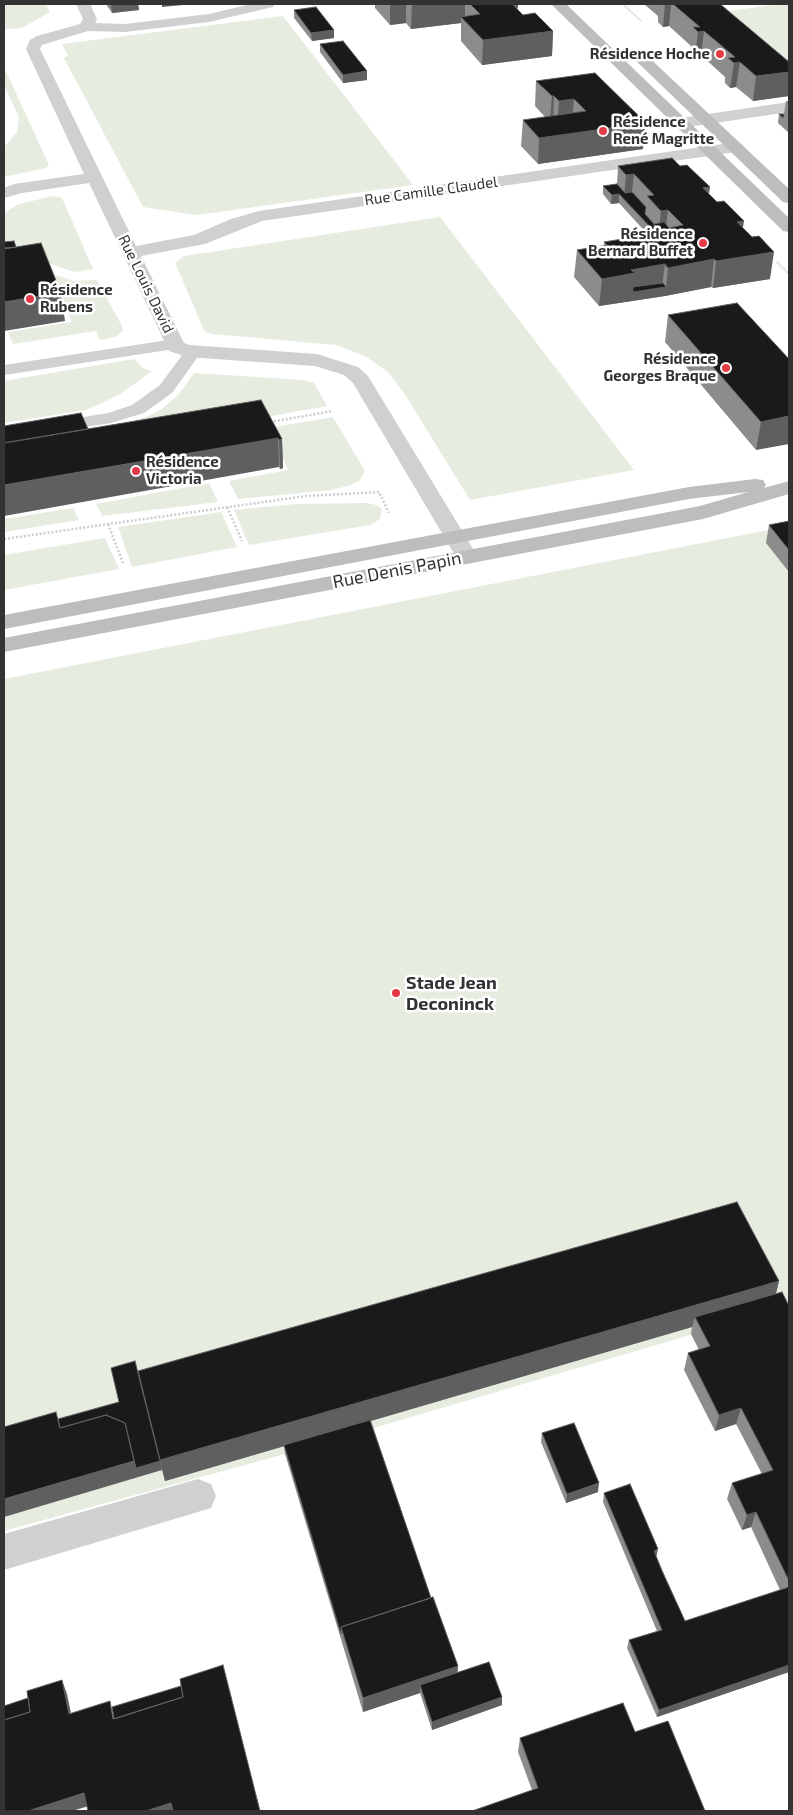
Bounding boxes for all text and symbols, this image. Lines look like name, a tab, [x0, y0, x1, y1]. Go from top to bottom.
place label: Résidence Hoche	[590, 45, 710, 63]
marker: Résidence Hoche	[714, 48, 726, 60]
place label: Résidence René Magritte	[613, 113, 714, 148]
marker: Résidence René Magritte	[597, 125, 609, 137]
street label: Rue Camille Claudel	[363, 173, 499, 209]
place label: Résidence Bernard Buffet	[588, 225, 693, 260]
street label: Rue Louis David	[114, 232, 178, 336]
marker: Résidence Bernard Buffet	[697, 237, 709, 249]
place label: Résidence Rubens	[40, 281, 113, 316]
marker: Résidence Rubens	[24, 293, 36, 305]
place label: Résidence Georges Braque	[604, 350, 716, 385]
marker: Résidence Georges Braque	[720, 362, 732, 374]
place label: Résidence Victoria	[146, 453, 219, 488]
marker: Résidence Victoria	[130, 465, 142, 477]
street label: Rue Denis Papin	[331, 547, 463, 593]
place label: Stade Jean Deconinck	[406, 972, 497, 1014]
marker: Stade Jean Deconinck	[390, 987, 402, 999]

